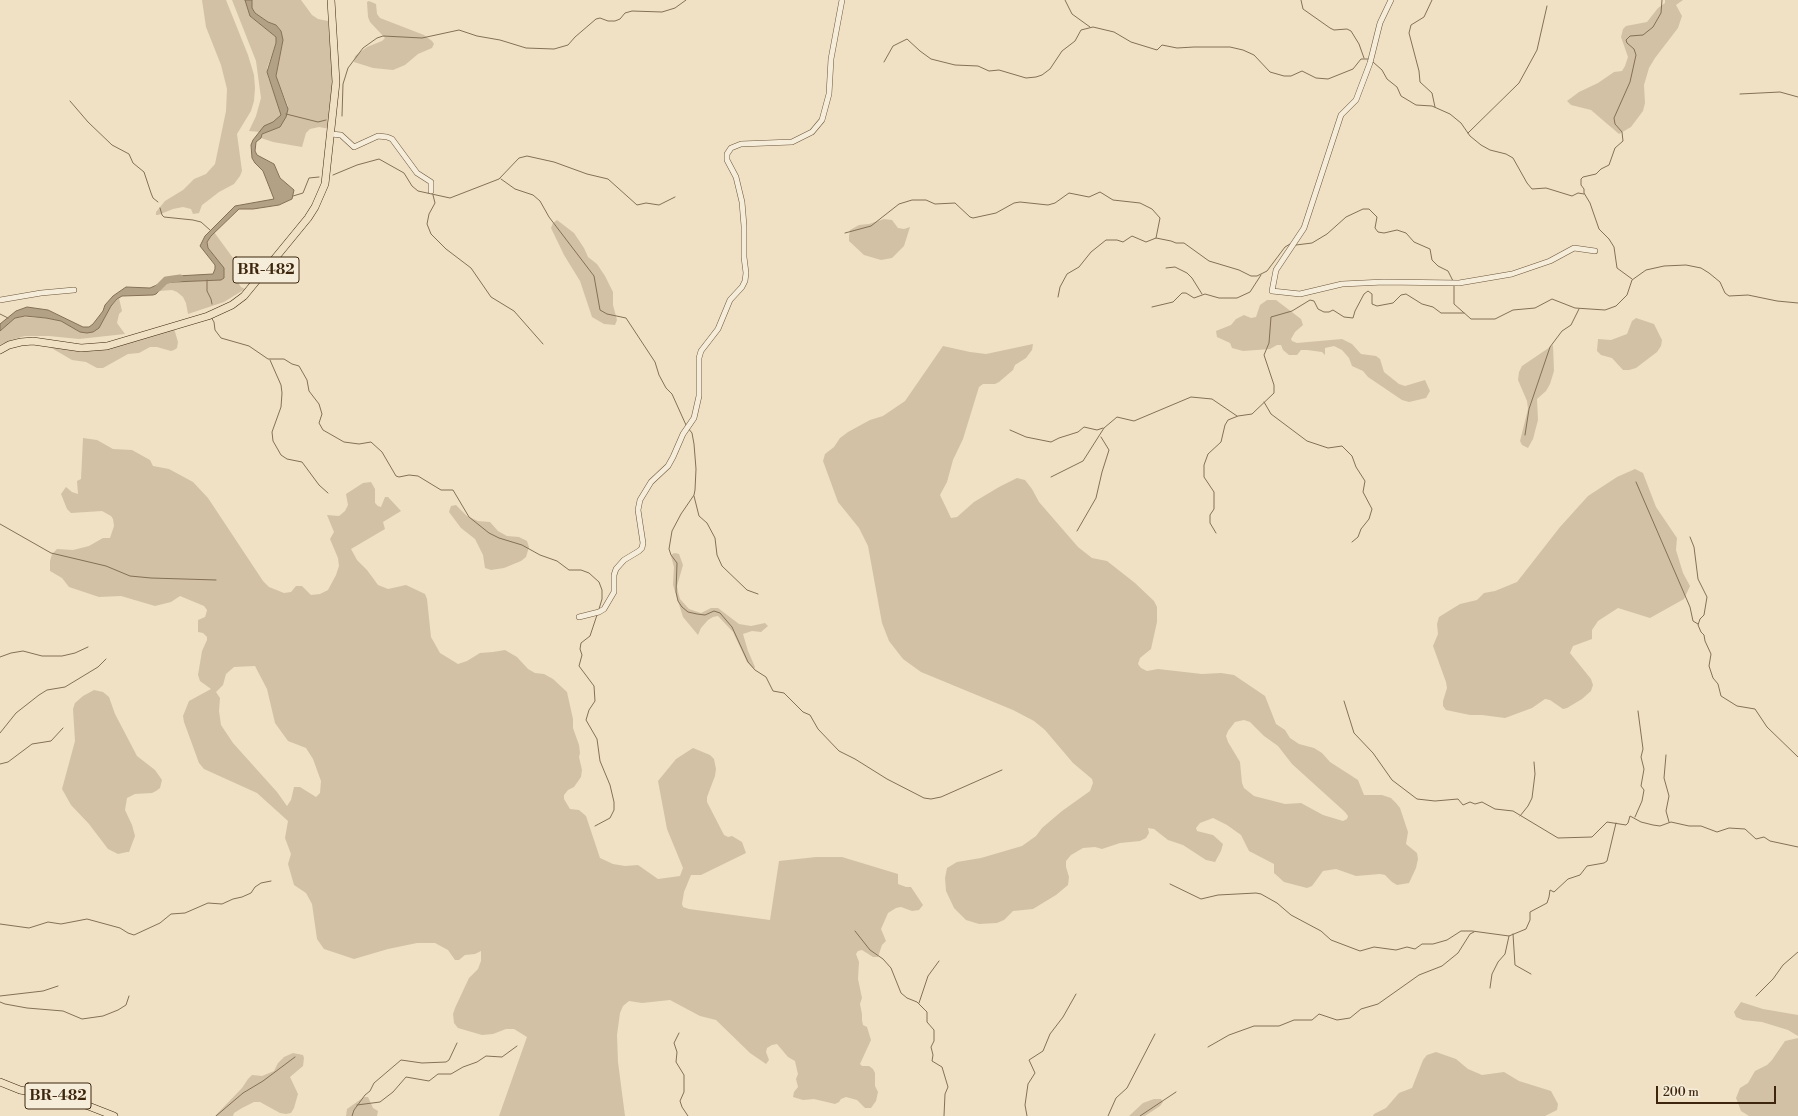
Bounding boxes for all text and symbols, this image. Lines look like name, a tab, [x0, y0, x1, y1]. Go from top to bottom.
road number: BR-482	[233, 257, 299, 283]
scale bar	[1658, 1078, 1778, 1104]
road number: BR-482	[25, 1083, 91, 1109]
text: 200 m	[1663, 1085, 1699, 1100]

